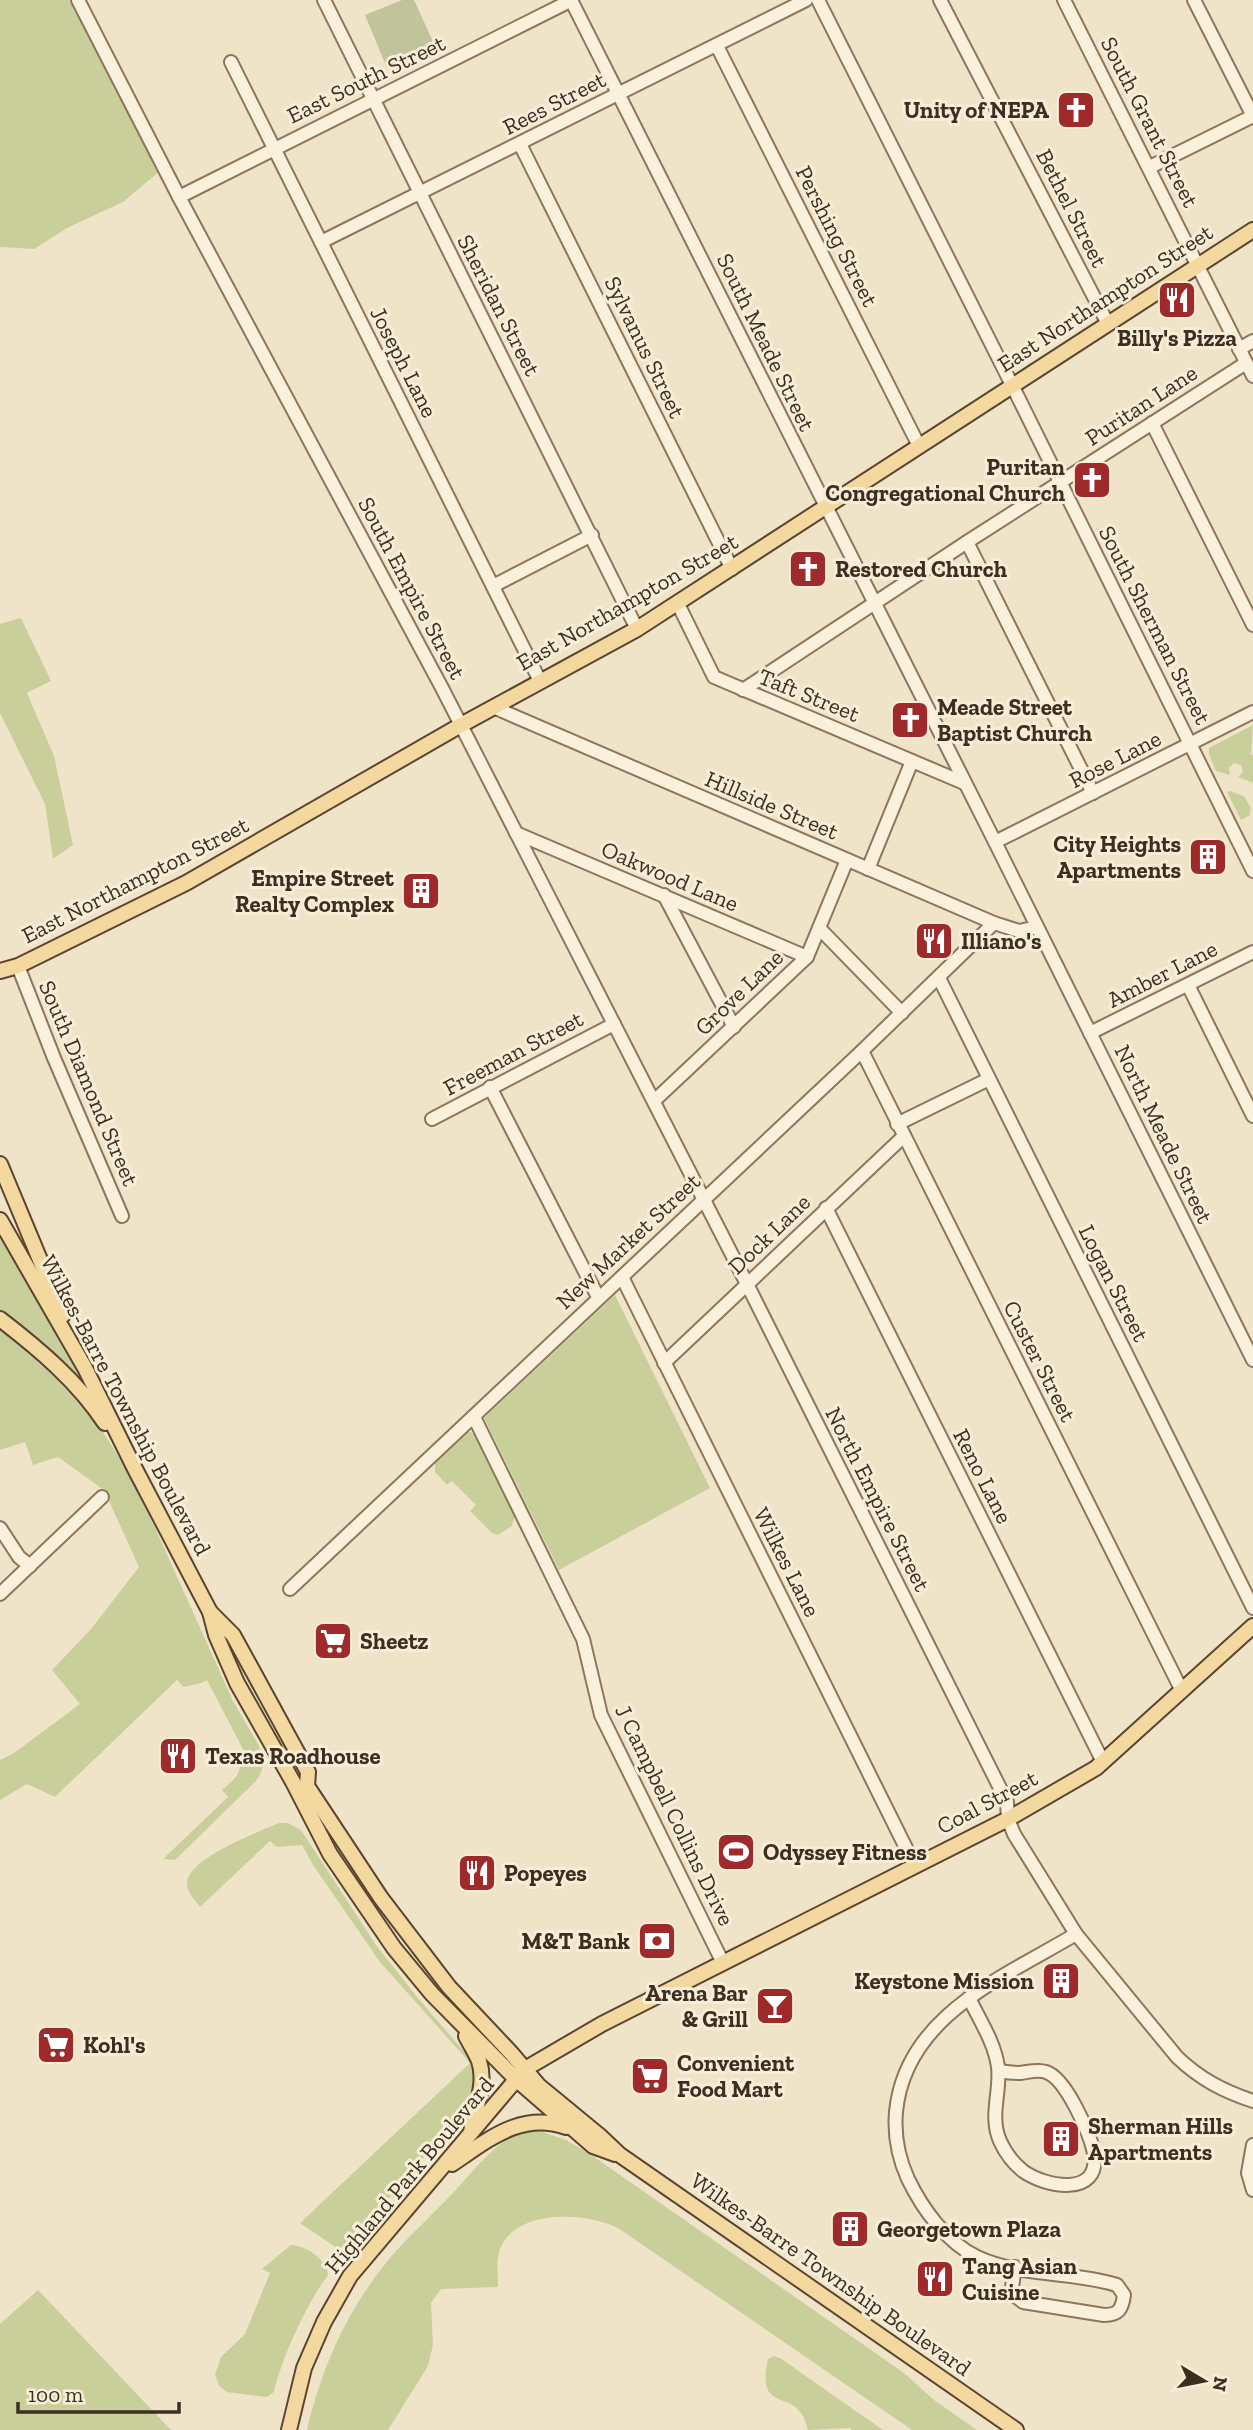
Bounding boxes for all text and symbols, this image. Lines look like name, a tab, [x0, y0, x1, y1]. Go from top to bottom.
street label: East South Street	[282, 28, 450, 129]
street label: South Grant Street	[1095, 32, 1205, 212]
street label: Rees Street	[498, 65, 610, 141]
church icon: Unity of NEPA	[1055, 89, 1097, 131]
place label: Unity of NEPA	[904, 96, 1049, 124]
street label: Bethel Street	[1030, 144, 1114, 272]
street label: Pershing Street	[790, 161, 885, 311]
street label: East Northampton Street	[992, 218, 1218, 378]
street label: Sheridan Street	[451, 230, 547, 381]
street label: South Meade Street	[711, 249, 821, 436]
street label: Sylvanus Street	[599, 272, 692, 423]
restaurant icon: Billy's Pizza	[1156, 279, 1198, 321]
street label: Joseph Lane	[364, 302, 444, 422]
place label: Billy's Pizza	[1117, 324, 1237, 352]
street label: Puritan Lane	[1080, 358, 1202, 452]
place label: Puritan Congregational Church	[825, 453, 1066, 507]
church icon: Puritan Congregational Church	[1071, 459, 1113, 501]
street label: South Empire Street	[352, 492, 472, 684]
street label: South Sherman Street	[1093, 521, 1217, 729]
street label: East Northampton Street	[511, 527, 743, 677]
church icon: Restored Church	[787, 548, 829, 590]
place label: Restored Church	[835, 555, 1008, 583]
street label: Taft Street	[754, 662, 864, 728]
place label: Meade Street Baptist Church	[937, 693, 1093, 747]
church icon: Meade Street Baptist Church	[889, 699, 931, 741]
street label: Rose Lane	[1064, 724, 1166, 794]
street label: Hillside Street	[701, 764, 843, 846]
street label: East Northampton Street	[17, 810, 253, 949]
place label: City Heights Apartments	[1053, 830, 1181, 884]
street label: Oakwood Lane	[597, 835, 743, 917]
building icon: City Heights Apartments	[1187, 836, 1229, 878]
place label: Empire Street Realty Complex	[235, 864, 395, 918]
building icon: Empire Street Realty Complex	[400, 870, 442, 912]
restaurant icon: Illiano's	[913, 920, 955, 962]
place label: Illiano's	[961, 927, 1042, 955]
street label: Amber Lane	[1102, 934, 1222, 1014]
street label: Grove Lane	[689, 943, 789, 1041]
street label: South Diamond Street	[33, 976, 145, 1190]
street label: Freeman Street	[438, 1004, 588, 1102]
street label: North Meade Street	[1109, 1040, 1220, 1228]
street label: New Market Street	[550, 1167, 706, 1315]
street label: Dock Lane	[722, 1188, 816, 1280]
street label: Logan Street	[1073, 1220, 1156, 1346]
street label: Wilkes-Barre Township Boulevard	[35, 1250, 217, 1560]
street label: Custer Street	[997, 1296, 1083, 1427]
street label: North Empire Street	[819, 1402, 937, 1596]
street label: Reno Lane	[947, 1424, 1019, 1528]
street label: Wilkes Lane	[748, 1503, 826, 1621]
supermarket icon: Sheetz	[312, 1620, 354, 1662]
place label: Sheetz	[360, 1627, 429, 1655]
street label: J Campbell Collins Drive	[609, 1700, 741, 1930]
restaurant icon: Texas Roadhouse	[157, 1735, 199, 1777]
place label: Texas Roadhouse	[205, 1742, 381, 1770]
street label: Coal Street	[932, 1764, 1042, 1840]
sports icon: Odyssey Fitness	[715, 1831, 757, 1873]
place label: Odyssey Fitness	[763, 1838, 927, 1866]
restaurant icon: Popeyes	[456, 1852, 498, 1894]
place label: Popeyes	[504, 1859, 587, 1887]
bank icon: M&T Bank	[636, 1920, 678, 1962]
place label: M&T Bank	[522, 1927, 630, 1955]
building icon: Keystone Mission	[1040, 1960, 1082, 2002]
place label: Keystone Mission	[854, 1967, 1034, 1995]
place label: Arena Bar & Grill	[645, 1979, 748, 2033]
bar icon: Arena Bar & Grill	[754, 1985, 796, 2027]
supermarket icon: Kohl's	[35, 2024, 77, 2066]
place label: Kohl's	[83, 2031, 146, 2059]
place label: Convenient Food Mart	[677, 2049, 795, 2103]
supermarket icon: Convenient Food Mart	[629, 2055, 671, 2097]
street label: Highland Park Boulevard	[318, 2070, 500, 2279]
place label: Sherman Hills Apartments	[1088, 2112, 1233, 2166]
building icon: Sherman Hills Apartments	[1040, 2118, 1082, 2160]
street label: Wilkes-Barre Township Boulevard	[685, 2166, 977, 2382]
building icon: Georgetown Plaza	[829, 2208, 871, 2250]
place label: Georgetown Plaza	[877, 2215, 1061, 2243]
place label: Tang Asian Cuisine	[962, 2252, 1078, 2306]
restaurant icon: Tang Asian Cuisine	[914, 2258, 956, 2300]
north arrow	[1169, 2346, 1239, 2416]
scale bar	[18, 2370, 178, 2414]
text: N	[1208, 2375, 1233, 2393]
text: 100 m	[28, 2382, 83, 2407]

